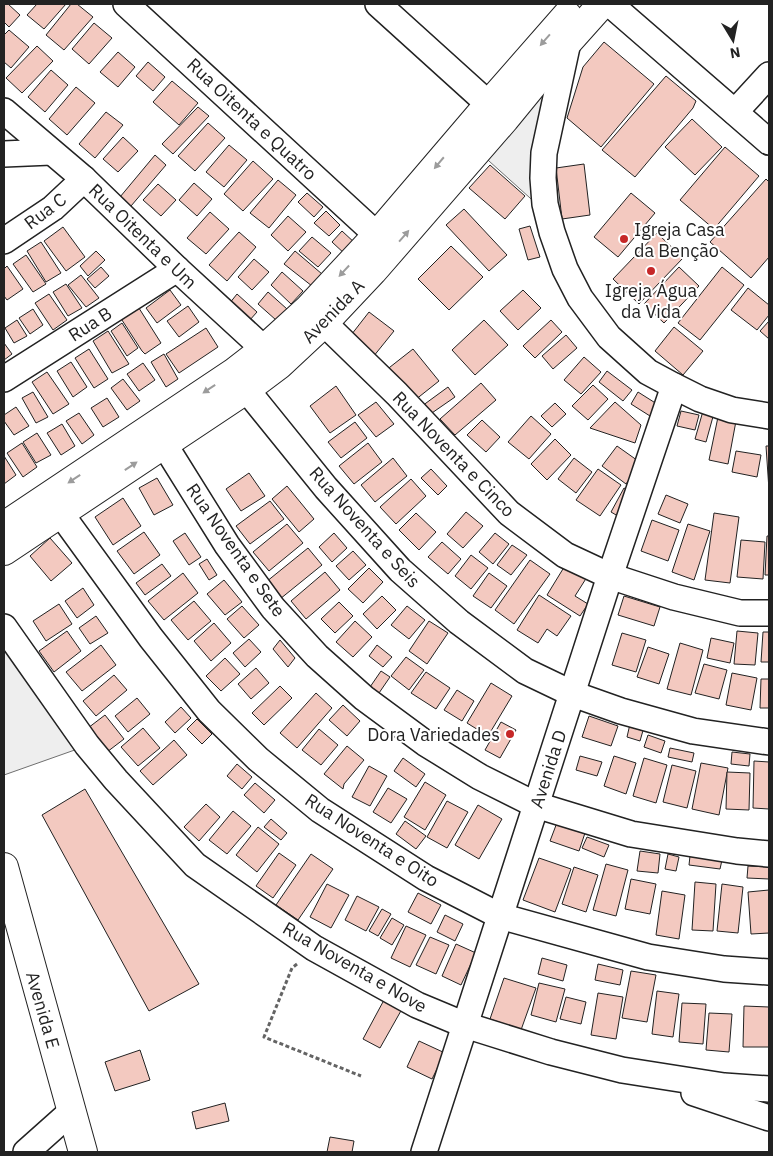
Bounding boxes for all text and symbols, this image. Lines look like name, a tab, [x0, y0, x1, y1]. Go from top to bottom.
north arrow	[708, 15, 758, 65]
one-way arrow	[539, 34, 551, 46]
text: N	[729, 43, 742, 63]
street label: Rua Oitenta e Quatro	[182, 53, 322, 185]
one-way arrow	[433, 157, 444, 170]
street label: Rua Oitenta e Um	[84, 179, 202, 293]
street label: Rua C	[19, 188, 71, 234]
place label: Igreja Casa da Benção	[634, 218, 725, 262]
one-way arrow	[398, 230, 410, 242]
marker: Igreja Casa da Benção	[618, 233, 630, 245]
one-way arrow	[338, 264, 350, 276]
marker: Igreja Água da Vida	[645, 265, 657, 277]
street label: Avenida A	[297, 274, 369, 348]
place label: Igreja Água da Vida	[605, 279, 698, 323]
street label: Rua B	[64, 301, 116, 347]
one-way arrow	[203, 384, 216, 394]
street label: Rua Noventa e Cinco	[388, 386, 520, 522]
one-way arrow	[125, 461, 138, 471]
street label: Rua Noventa e Seis	[305, 462, 425, 592]
one-way arrow	[67, 474, 81, 484]
street label: Rua Noventa e Sete	[181, 479, 291, 621]
place label: Dora Variedades	[367, 723, 500, 746]
street label: Avenida D	[525, 727, 571, 811]
marker: Dora Variedades	[504, 728, 516, 740]
street label: Rua Noventa e Oito	[301, 788, 443, 892]
street label: Rua Noventa e Nove	[279, 916, 431, 1018]
street label: Avenida E	[21, 969, 65, 1051]

